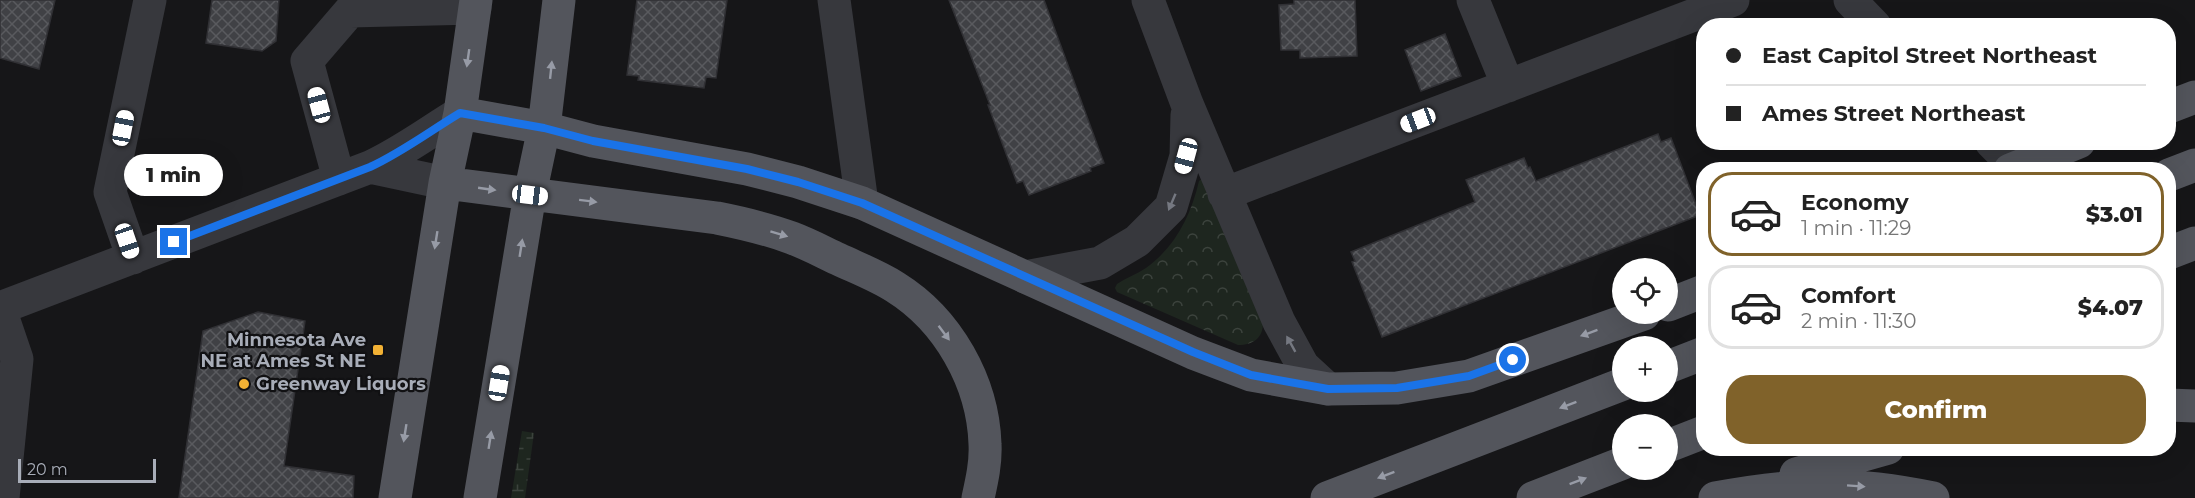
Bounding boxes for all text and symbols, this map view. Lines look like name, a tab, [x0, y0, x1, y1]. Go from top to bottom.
text: East Capitol Street Northeast	[1762, 42, 2097, 69]
one-way arrow	[463, 49, 472, 68]
one-way arrow	[546, 60, 556, 79]
car	[306, 85, 332, 125]
text: Ames Street Northeast	[1762, 100, 2026, 127]
car	[1398, 105, 1438, 135]
car	[111, 109, 135, 147]
car	[1173, 136, 1199, 176]
callout: 1 min	[124, 155, 224, 197]
text: 1 min	[146, 163, 201, 187]
one-way arrow	[478, 184, 497, 193]
car	[511, 184, 549, 206]
icon: car	[1729, 187, 1783, 241]
text: Economy	[1801, 189, 1909, 216]
one-way arrow	[1167, 193, 1177, 211]
one-way arrow	[578, 197, 597, 206]
text: $3.01	[2086, 201, 2143, 228]
text: 1 min · 11:29	[1801, 216, 1911, 240]
car	[113, 221, 141, 261]
route end	[160, 228, 187, 255]
one-way arrow	[770, 230, 788, 239]
one-way arrow	[431, 231, 440, 250]
one-way arrow	[517, 238, 526, 257]
map controls	[1612, 258, 1678, 480]
button: locate	[1612, 258, 1678, 324]
icon: car	[1729, 280, 1783, 334]
text: Comfort	[1801, 282, 1896, 309]
text: $4.07	[2078, 294, 2143, 321]
text: 2 min · 11:30	[1801, 309, 1916, 333]
one-way arrow	[938, 325, 950, 341]
place label: Minnesota Ave NE at Ames St NE	[200, 329, 366, 372]
one-way arrow	[1580, 329, 1598, 339]
one-way arrow	[1286, 335, 1296, 352]
button: +	[1612, 336, 1678, 402]
marker: Minnesota Ave NE at Ames St NE	[371, 343, 385, 357]
route start	[1499, 346, 1526, 373]
car	[487, 364, 511, 402]
place label: Greenway Liquors	[256, 373, 426, 395]
button: Confirm	[1726, 375, 2146, 444]
marker: Greenway Liquors	[237, 377, 251, 391]
one-way arrow	[1559, 401, 1577, 411]
button: −	[1612, 414, 1678, 480]
one-way arrow	[401, 424, 410, 443]
one-way arrow	[485, 431, 494, 450]
scale bar	[18, 456, 156, 484]
text: 20 m	[27, 460, 68, 479]
one-way arrow	[1377, 471, 1395, 480]
one-way arrow	[1569, 475, 1587, 485]
one-way arrow	[1847, 481, 1866, 491]

